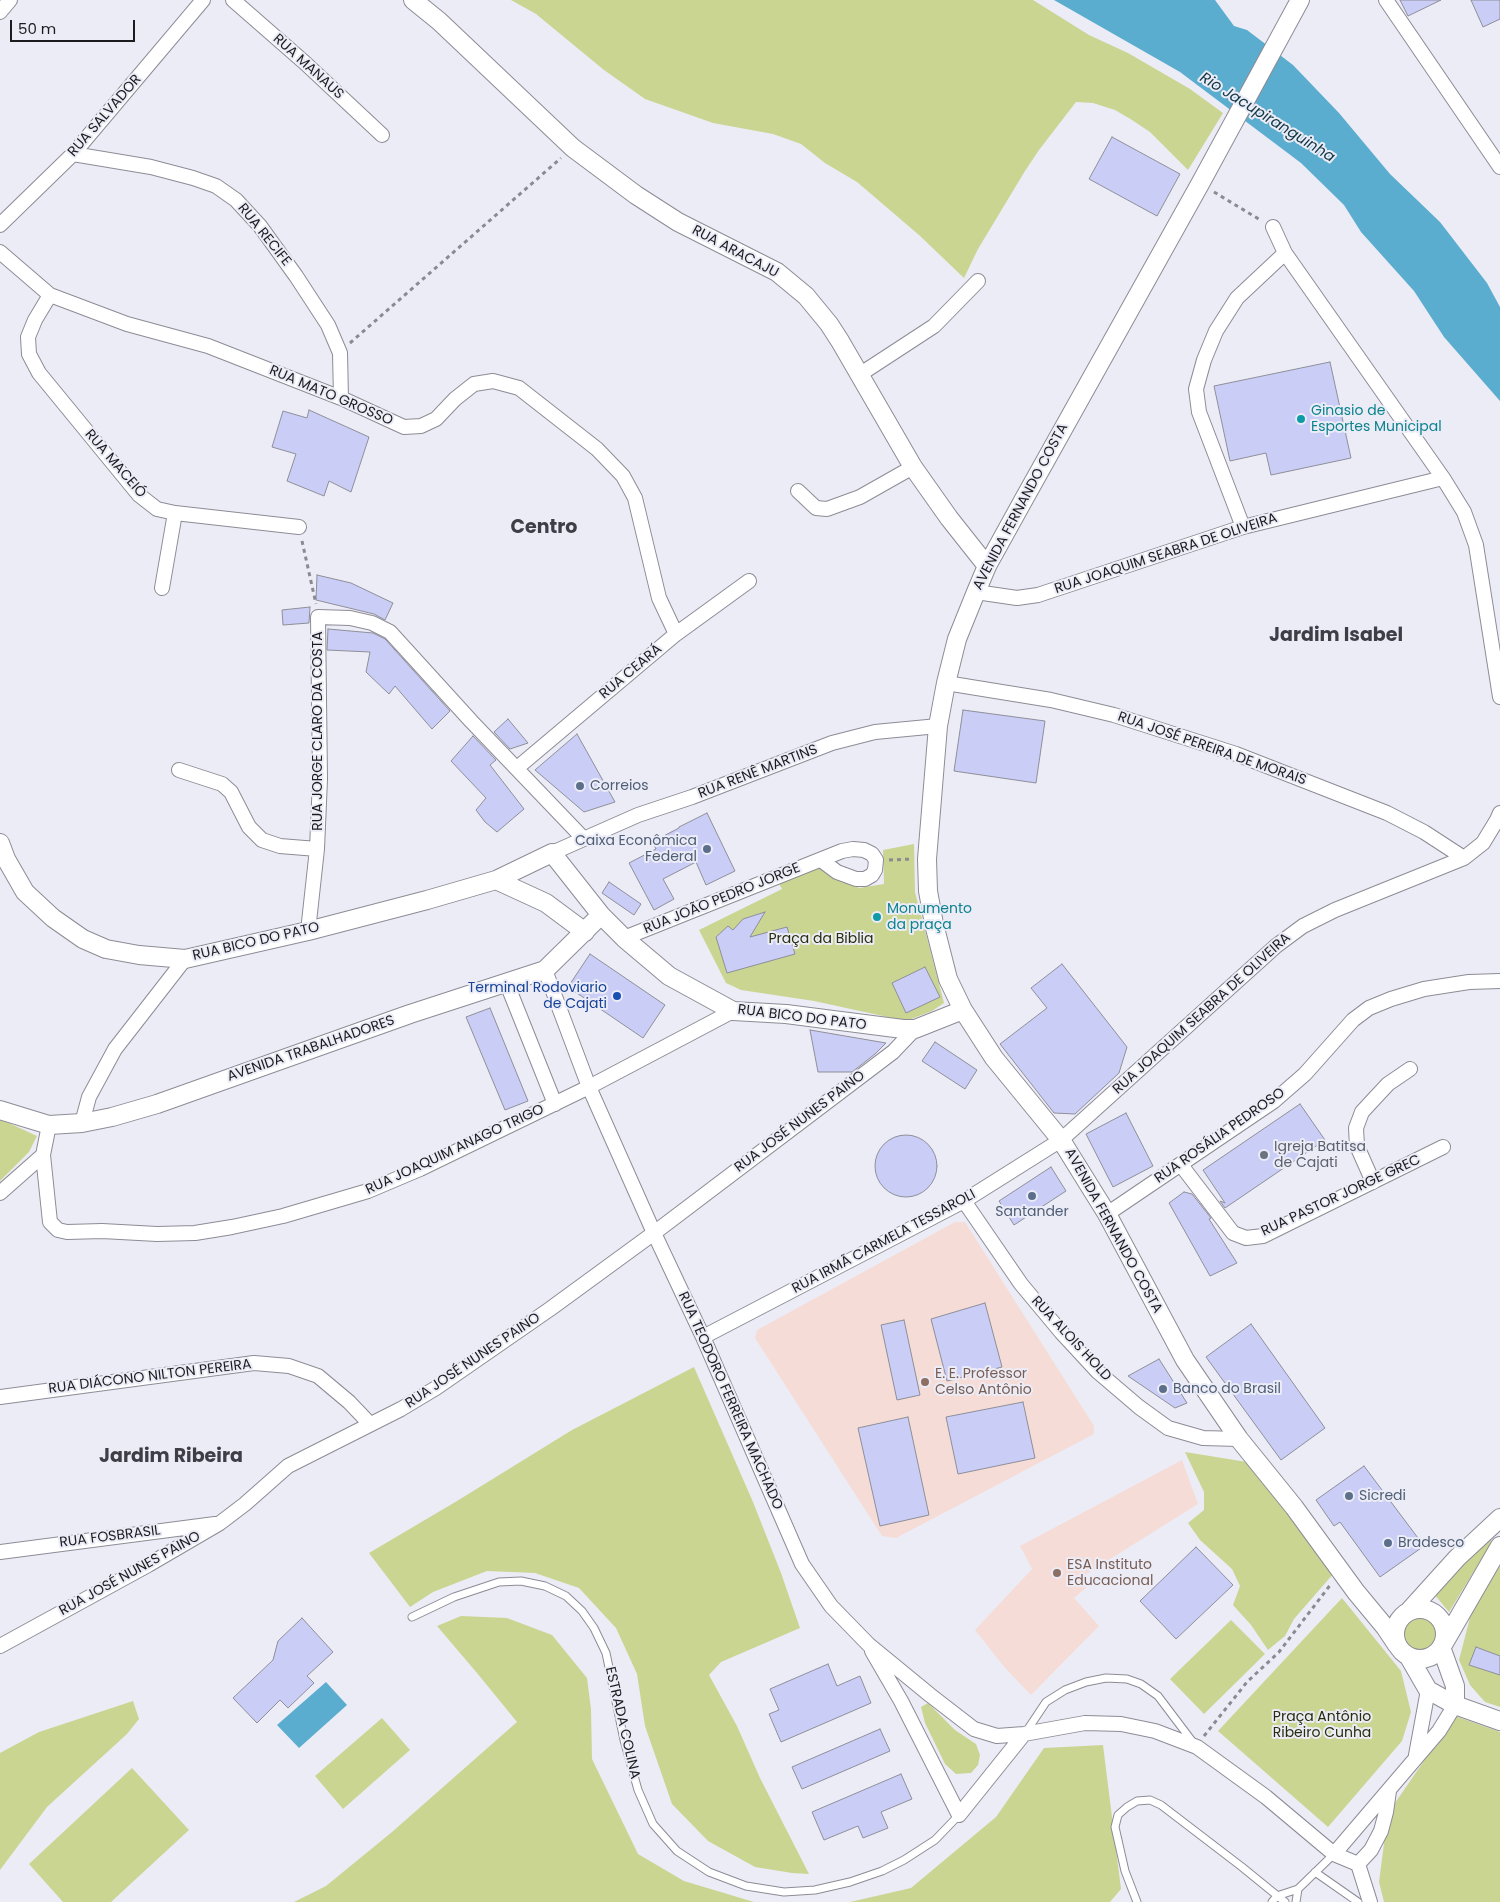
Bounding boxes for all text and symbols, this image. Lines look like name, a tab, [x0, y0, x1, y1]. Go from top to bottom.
scale bar	[12, 10, 138, 42]
text: 50 m	[18, 18, 56, 39]
street label: RUA MANAUS	[269, 31, 347, 103]
water label: Rio Jacupiranguinha	[1196, 69, 1338, 167]
street label: RUA SALVADOR	[65, 72, 145, 160]
street label: RUA RECIFE	[234, 200, 294, 270]
street label: RUA ARACAJU	[689, 222, 781, 282]
street label: RUA MATO GROSSO	[267, 362, 395, 430]
place label: Ginasio de Esportes Municipal	[1311, 403, 1442, 436]
marker: Ginasio de Esportes Municipal	[1295, 413, 1307, 425]
street label: AVENIDA FERNANDO COSTA	[970, 421, 1072, 593]
street label: RUA MACEIÓ	[81, 426, 149, 502]
street label: RUA JOAQUIM SEABRA DE OLIVEIRA	[1053, 510, 1279, 598]
district label: Centro	[511, 517, 577, 539]
district label: Jardim Isabel	[1269, 625, 1403, 647]
street label: RUA JORGE CLARO DA COSTA	[310, 631, 326, 831]
street label: RUA CEARÁ	[596, 641, 666, 703]
street label: RUA JOSÉ PEREIRA DE MORAIS	[1116, 709, 1308, 789]
street label: RUA RENÊ MARTINS	[696, 741, 820, 803]
place label: Correios	[590, 778, 649, 794]
marker: Correios	[574, 780, 586, 792]
place label: Caixa Econômica Federal	[575, 833, 697, 866]
marker: Caixa Econômica Federal	[701, 843, 713, 855]
street label: RUA JOÃO PEDRO JORGE	[641, 860, 803, 938]
place label: Monumento da praça	[887, 901, 972, 934]
marker: Monumento da praça	[871, 911, 883, 923]
street label: RUA BICO DO PATO	[191, 919, 321, 965]
street label: RUA JOAQUIM SEABRA DE OLIVEIRA	[1110, 930, 1294, 1098]
park label: Praça da Biblia	[769, 931, 873, 947]
place label: Terminal Rodoviario de Cajati	[468, 980, 607, 1012]
marker: Terminal Rodoviario de Cajati	[611, 990, 623, 1002]
street label: RUA BICO DO PATO	[737, 1002, 867, 1034]
street label: AVENIDA TRABALHADORES	[225, 1012, 397, 1086]
street label: RUA JOSÉ NUNES PAINO	[732, 1068, 868, 1176]
street label: RUA ROSÁLIA PEDROSO	[1152, 1085, 1288, 1187]
street label: RUA JOAQUIM ANAGO TRIGO	[363, 1101, 547, 1199]
place label: Igreja Batitsa de Cajati	[1274, 1139, 1366, 1172]
street label: AVENIDA FERNANDO COSTA	[1061, 1146, 1165, 1316]
marker: Igreja Batitsa de Cajati	[1258, 1149, 1270, 1161]
street label: RUA PASTOR JORGE GREC	[1259, 1152, 1423, 1240]
street label: RUA IRMÃ CARMELA TESSAROLI	[789, 1186, 979, 1298]
marker: Santander	[1026, 1190, 1038, 1202]
place label: Santander	[995, 1204, 1069, 1220]
street label: RUA TEODORO FERREIRA MACHADO	[674, 1289, 786, 1513]
street label: RUA ALOIS HOLD	[1027, 1293, 1115, 1385]
street label: RUA JOSÉ NUNES PAINO	[402, 1310, 544, 1412]
street label: RUA DIÁCONO NILTON PEREIRA	[48, 1356, 252, 1398]
place label: E. E. Professor Celso Antônio	[935, 1366, 1032, 1398]
marker: E. E. Professor Celso Antônio	[919, 1376, 931, 1388]
place label: Banco do Brasil	[1173, 1381, 1281, 1397]
marker: Banco do Brasil	[1157, 1383, 1169, 1395]
district label: Jardim Ribeira	[99, 1446, 243, 1468]
place label: Sicredi	[1359, 1488, 1406, 1504]
marker: Sicredi	[1343, 1490, 1355, 1502]
street label: RUA FOSBRASIL	[59, 1522, 161, 1552]
street label: RUA JOSÉ NUNES PAINO	[56, 1528, 204, 1620]
place label: Bradesco	[1398, 1535, 1464, 1551]
marker: Bradesco	[1382, 1537, 1394, 1549]
place label: ESA Instituto Educacional	[1067, 1557, 1153, 1590]
marker: ESA Instituto Educacional	[1051, 1567, 1063, 1579]
street label: ESTRADA COLINA	[601, 1665, 643, 1781]
park label: Praça Antônio Ribeiro Cunha	[1273, 1709, 1371, 1741]

